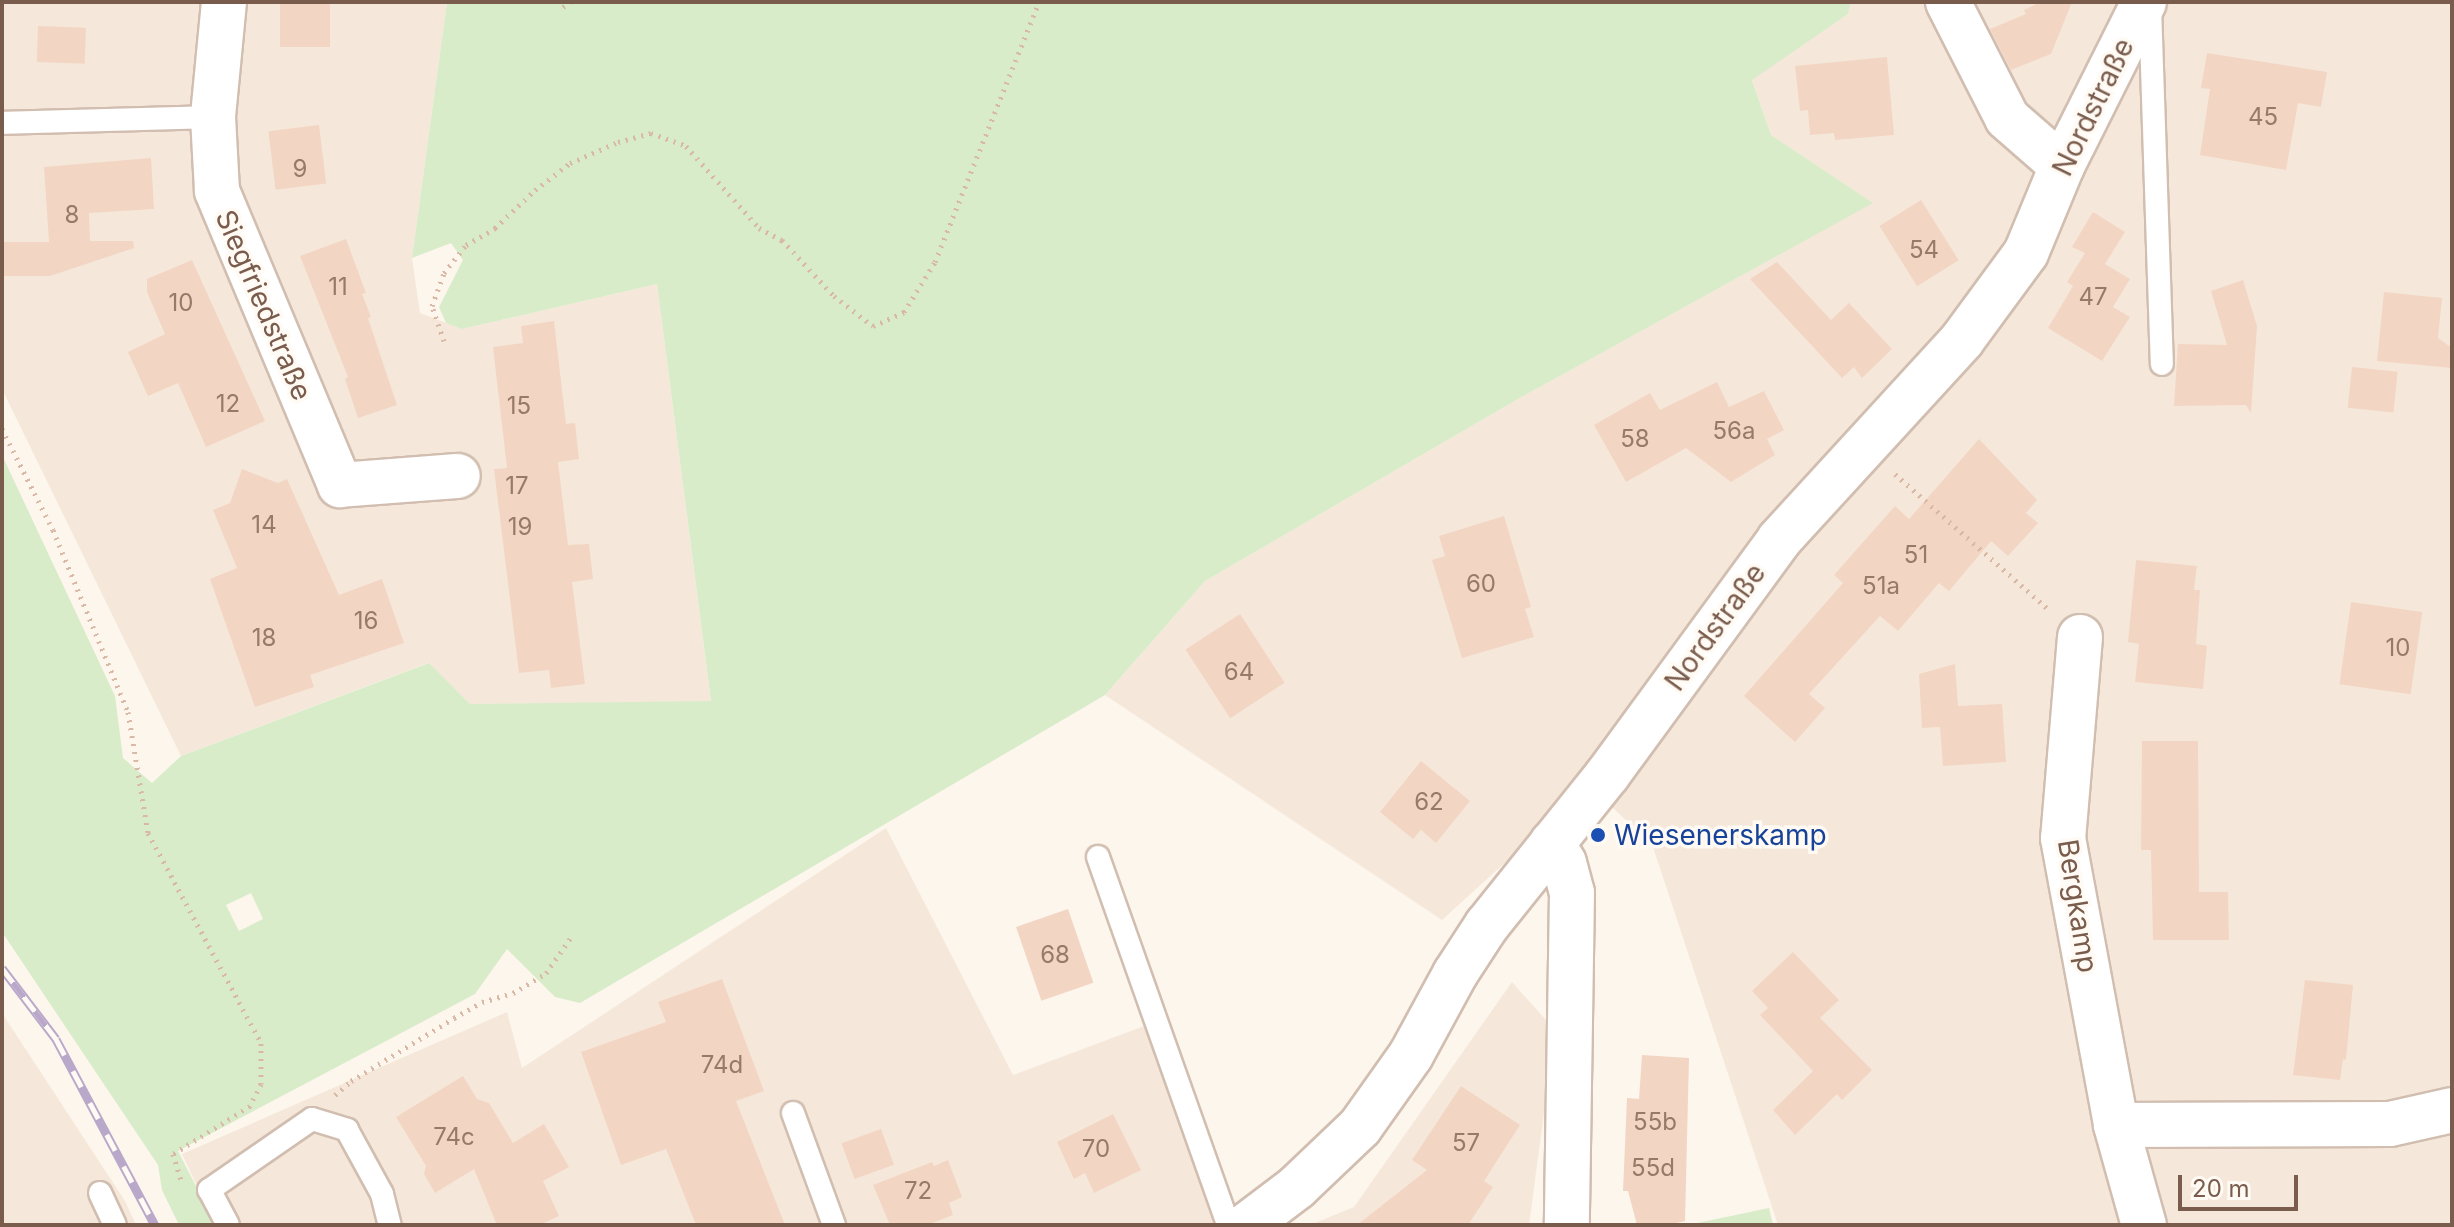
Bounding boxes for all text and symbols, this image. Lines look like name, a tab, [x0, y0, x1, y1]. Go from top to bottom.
street label: Nordstraße	[2045, 33, 2141, 181]
house number: 45	[2248, 103, 2278, 131]
house number: 9	[293, 155, 307, 183]
house number: 8	[65, 201, 79, 229]
street label: Siegfriedstraße	[209, 205, 319, 405]
house number: 54	[1909, 236, 1939, 264]
house number: 11	[328, 273, 348, 301]
house number: 47	[2078, 283, 2108, 311]
house number: 10	[169, 289, 193, 317]
house number: 12	[216, 390, 240, 418]
house number: 15	[507, 392, 531, 420]
house number: 56a	[1713, 417, 1755, 445]
house number: 58	[1620, 425, 1650, 453]
house number: 17	[505, 472, 529, 500]
house number: 14	[251, 511, 277, 539]
house number: 19	[508, 513, 532, 541]
house number: 51	[1904, 541, 1928, 569]
street label: Nordstraße	[1658, 557, 1772, 697]
house number: 60	[1466, 570, 1496, 598]
house number: 51a	[1862, 572, 1900, 600]
house number: 16	[354, 607, 378, 635]
house number: 18	[252, 624, 276, 652]
house number: 10	[2386, 634, 2410, 662]
house number: 64	[1224, 658, 1254, 686]
house number: 62	[1414, 788, 1444, 816]
place label: Wiesenerskamp	[1614, 818, 1827, 852]
marker: Wiesenerskamp	[1589, 826, 1607, 844]
street label: Bergkamp	[2051, 837, 2105, 975]
house number: 68	[1040, 941, 1070, 969]
house number: 74d	[701, 1051, 743, 1079]
house number: 55b	[1633, 1108, 1677, 1136]
house number: 74c	[433, 1123, 475, 1151]
house number: 57	[1452, 1129, 1480, 1157]
house number: 70	[1082, 1135, 1110, 1163]
house number: 55d	[1631, 1154, 1675, 1182]
scale bar	[2182, 1159, 2302, 1209]
text: 20 m	[2192, 1174, 2250, 1203]
house number: 72	[904, 1177, 932, 1205]

